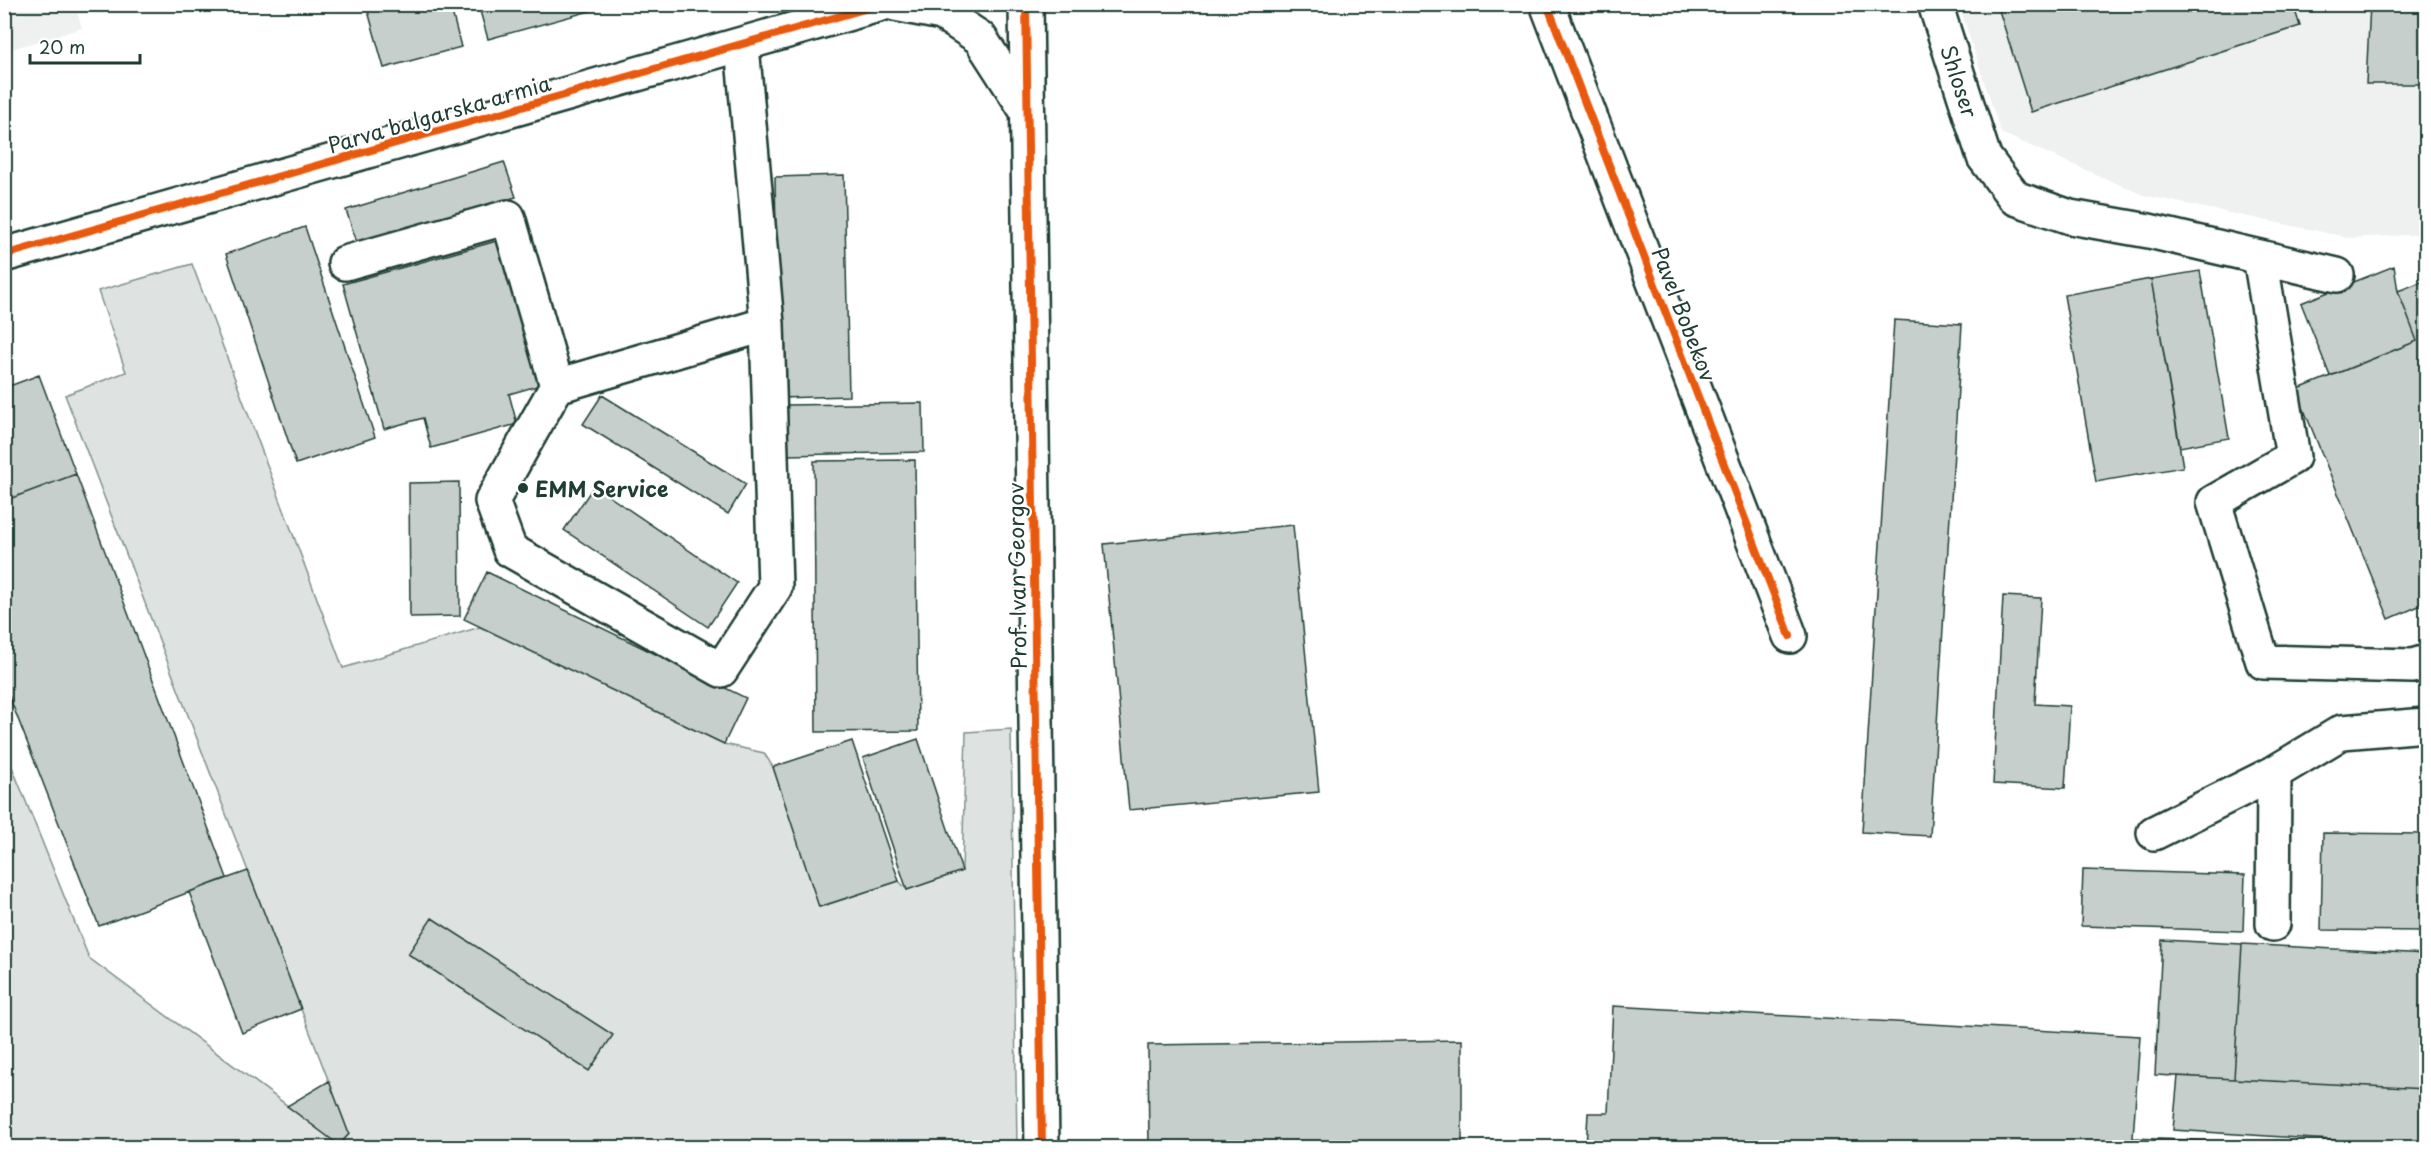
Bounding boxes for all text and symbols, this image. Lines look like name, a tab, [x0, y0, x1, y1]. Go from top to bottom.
scale bar	[30, 27, 140, 65]
text: 20 m	[39, 33, 85, 60]
street label: Shloser	[1933, 41, 1987, 122]
street label: Parva balgarska armia	[324, 66, 554, 160]
street label: Pavel Bobekov	[1645, 242, 1725, 386]
place label: EMM Service	[535, 472, 668, 504]
marker: EMM Service	[516, 481, 530, 495]
street label: Prof. Ivan Georgov	[998, 482, 1034, 670]

